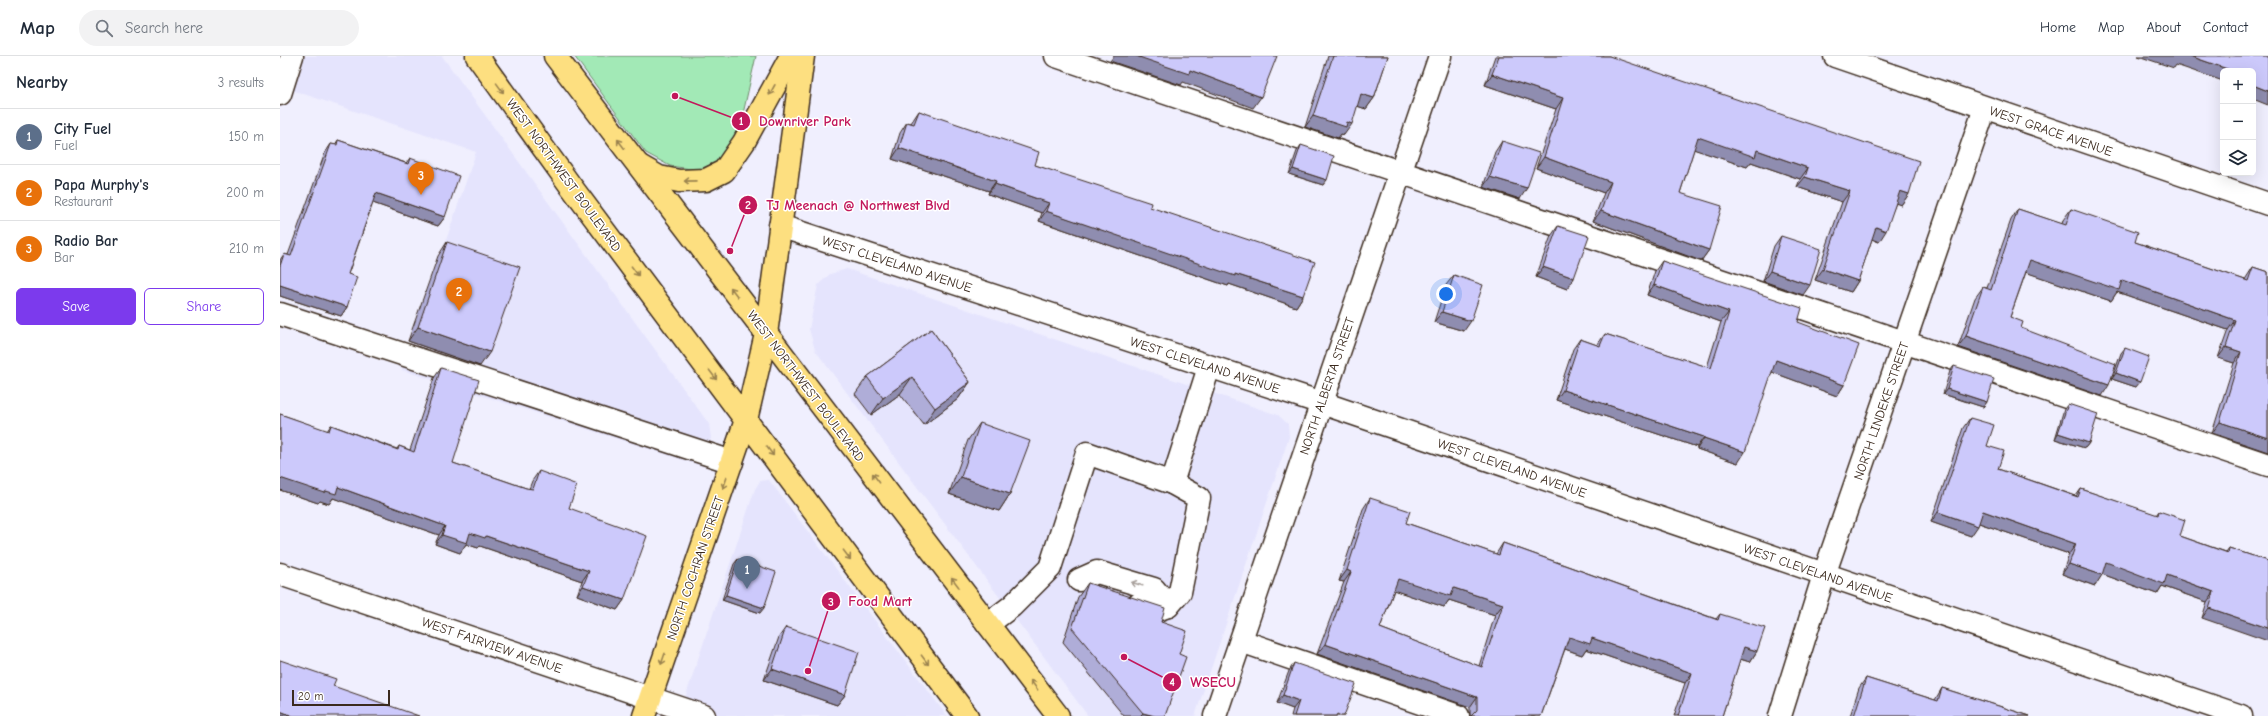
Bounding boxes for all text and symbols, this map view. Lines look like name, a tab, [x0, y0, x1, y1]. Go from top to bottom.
search box	[79, 10, 359, 46]
text: Map	[20, 17, 55, 39]
icon: search	[93, 17, 115, 39]
text: Search here	[125, 19, 203, 37]
text: Home	[2040, 19, 2076, 36]
text: Map	[2098, 19, 2124, 36]
text: About	[2146, 19, 2181, 36]
text: Contact	[2203, 19, 2248, 36]
map controls	[2220, 68, 2256, 176]
button: +	[2220, 68, 2256, 104]
text: Nearby	[16, 73, 67, 92]
text: 3 results	[218, 75, 264, 90]
one-way arrow	[496, 82, 504, 93]
one-way arrow	[768, 84, 775, 96]
street label: WEST NORTHWEST BOULEVARD	[504, 96, 624, 254]
street label: WEST GRACE AVENUE	[1987, 103, 2115, 159]
button: −	[2220, 104, 2256, 140]
callout: Downriver Park	[731, 108, 859, 134]
text: Downriver Park	[759, 113, 851, 130]
text: 1	[739, 114, 744, 128]
text: City Fuel	[54, 120, 111, 138]
text: 1	[26, 129, 32, 144]
text: 150 m	[229, 129, 264, 144]
text: Fuel	[54, 138, 78, 153]
one-way arrow	[617, 139, 625, 150]
button: layers	[2220, 140, 2256, 176]
pin: 3	[408, 162, 434, 195]
text: Papa Murphy's	[54, 176, 149, 194]
one-way arrow	[684, 177, 697, 185]
text: 2	[26, 185, 32, 200]
text: 200 m	[226, 185, 264, 200]
callout: TJ Meenach @ Northwest Blvd	[738, 192, 958, 218]
text: Restaurant	[54, 194, 113, 209]
text: TJ Meenach @ Northwest Blvd	[766, 197, 950, 214]
text: 2	[745, 198, 751, 212]
text: Radio Bar	[54, 232, 118, 250]
street label: WEST CLEVELAND AVENUE	[820, 233, 974, 295]
text: 3	[26, 241, 32, 256]
text: 210 m	[229, 241, 264, 256]
text: Bar	[54, 250, 74, 265]
one-way arrow	[631, 266, 639, 277]
pin: 2	[446, 278, 472, 311]
your location	[1436, 284, 1456, 304]
one-way arrow	[730, 287, 738, 298]
button: Save	[16, 288, 136, 325]
button: Share	[144, 288, 264, 325]
street label: WEST NORTHWEST BOULEVARD	[744, 308, 868, 464]
street label: NORTH ALBERTA STREET	[1296, 315, 1358, 457]
street label: WEST CLEVELAND AVENUE	[1128, 334, 1282, 396]
street label: NORTH LINDEKE STREET	[1850, 340, 1912, 482]
one-way arrow	[709, 370, 717, 381]
street label: WEST CLEVELAND AVENUE	[1435, 435, 1589, 501]
one-way arrow	[766, 446, 774, 457]
one-way arrow	[872, 473, 880, 484]
one-way arrow	[720, 477, 728, 489]
street label: NORTH COCHRAN STREET	[663, 494, 727, 642]
street label: WEST CLEVELAND AVENUE	[1741, 540, 1895, 606]
one-way arrow	[843, 550, 852, 561]
pin: 1	[734, 556, 760, 589]
one-way arrow	[951, 576, 959, 587]
one-way arrow	[1131, 580, 1144, 587]
callout: Food Mart	[821, 588, 920, 614]
text: Food Mart	[848, 593, 912, 610]
text: 3	[828, 595, 834, 609]
street label: WEST FAIRVIEW AVENUE	[420, 614, 564, 676]
one-way arrow	[659, 653, 667, 665]
one-way arrow	[921, 654, 929, 665]
callout: WSECU	[1162, 669, 1244, 695]
text: WSECU	[1190, 674, 1236, 691]
text: 4	[1169, 675, 1175, 689]
one-way arrow	[1030, 680, 1038, 691]
scale bar	[292, 688, 390, 707]
text: 20 m	[298, 690, 323, 703]

